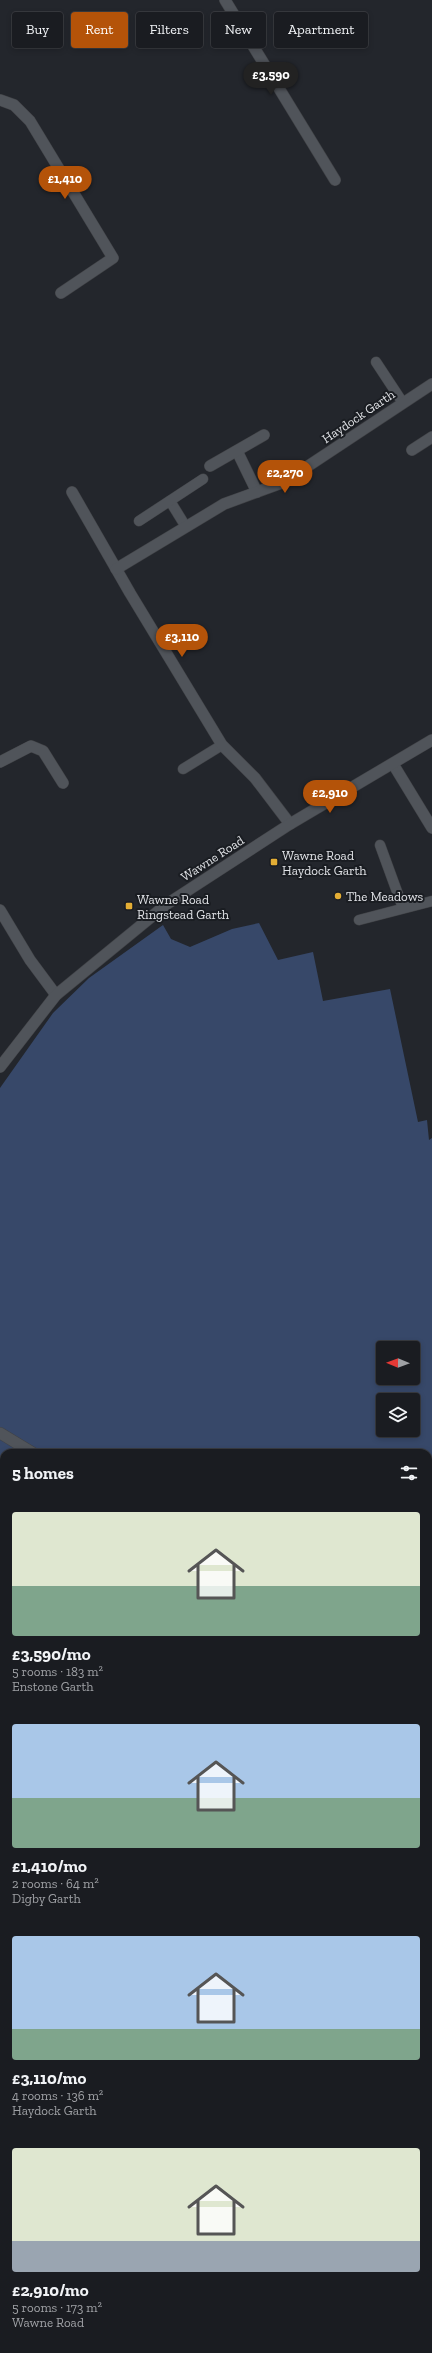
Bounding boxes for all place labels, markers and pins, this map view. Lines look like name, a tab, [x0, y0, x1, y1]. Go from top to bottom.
pin: £3,590	[238, 62, 304, 96]
pin: £1,410	[32, 166, 98, 200]
pin: £2,270	[252, 460, 318, 494]
pin: £3,110	[149, 624, 215, 658]
pin: £2,910	[297, 780, 363, 814]
place label: Wawne Road Haydock Garth	[282, 848, 367, 878]
marker: Wawne Road Haydock Garth	[269, 857, 279, 867]
place label: The Meadows	[346, 889, 423, 904]
marker: The Meadows	[333, 891, 343, 901]
place label: Wawne Road Ringstead Garth	[137, 892, 230, 922]
marker: Wawne Road Ringstead Garth	[124, 901, 134, 911]

